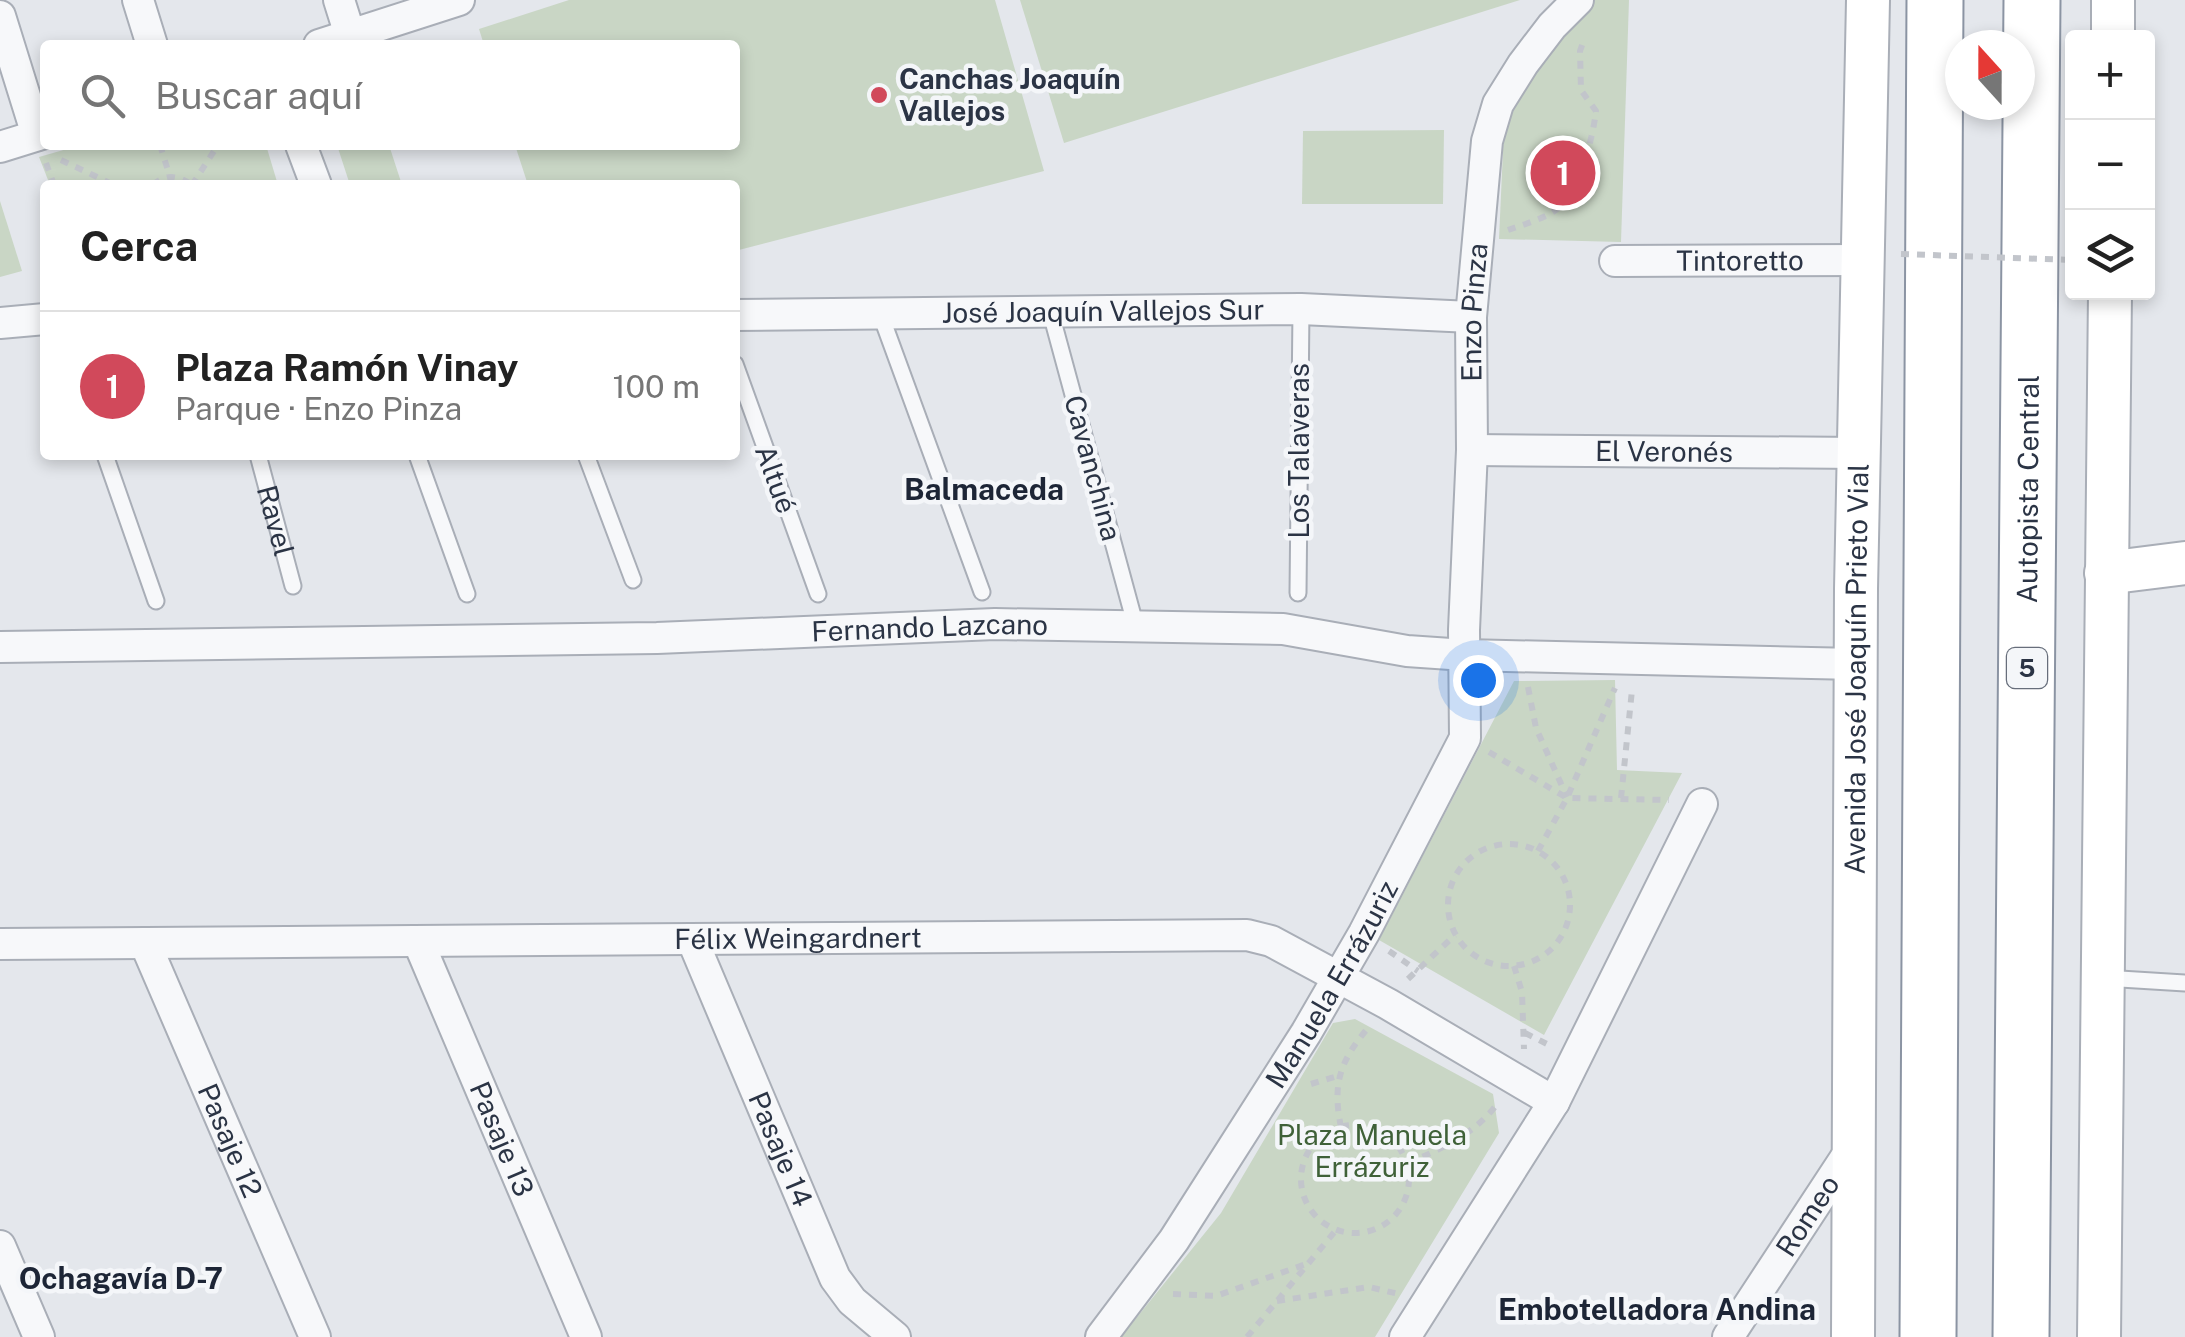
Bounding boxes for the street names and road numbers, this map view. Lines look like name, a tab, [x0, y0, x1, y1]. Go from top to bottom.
street label: Enzo Pinza	[1454, 242, 1494, 382]
street label: Tintoretto	[1676, 243, 1804, 277]
street label: José Joaquín Vallejos Sur	[941, 292, 1265, 329]
street label: Los Talaveras	[1282, 363, 1315, 539]
street label: Autopista Central	[2010, 374, 2045, 604]
street label: Cavanchina	[1058, 391, 1129, 544]
street label: El Veronés	[1595, 434, 1733, 468]
street label: Altué	[749, 440, 804, 517]
street label: Avenida José Joaquín Prieto Vial	[1838, 463, 1875, 875]
street label: Ravel	[251, 482, 301, 560]
street label: Fernando Lazcano	[811, 607, 1048, 648]
road number: 5	[2007, 648, 2047, 688]
street label: Manuela Errázuriz	[1258, 875, 1404, 1094]
street label: Félix Weingardnert	[674, 920, 922, 955]
street label: Pasaje 13	[464, 1076, 541, 1201]
street label: Pasaje 12	[192, 1078, 270, 1202]
street label: Pasaje 14	[742, 1086, 820, 1211]
street label: Romeo	[1769, 1169, 1846, 1262]

